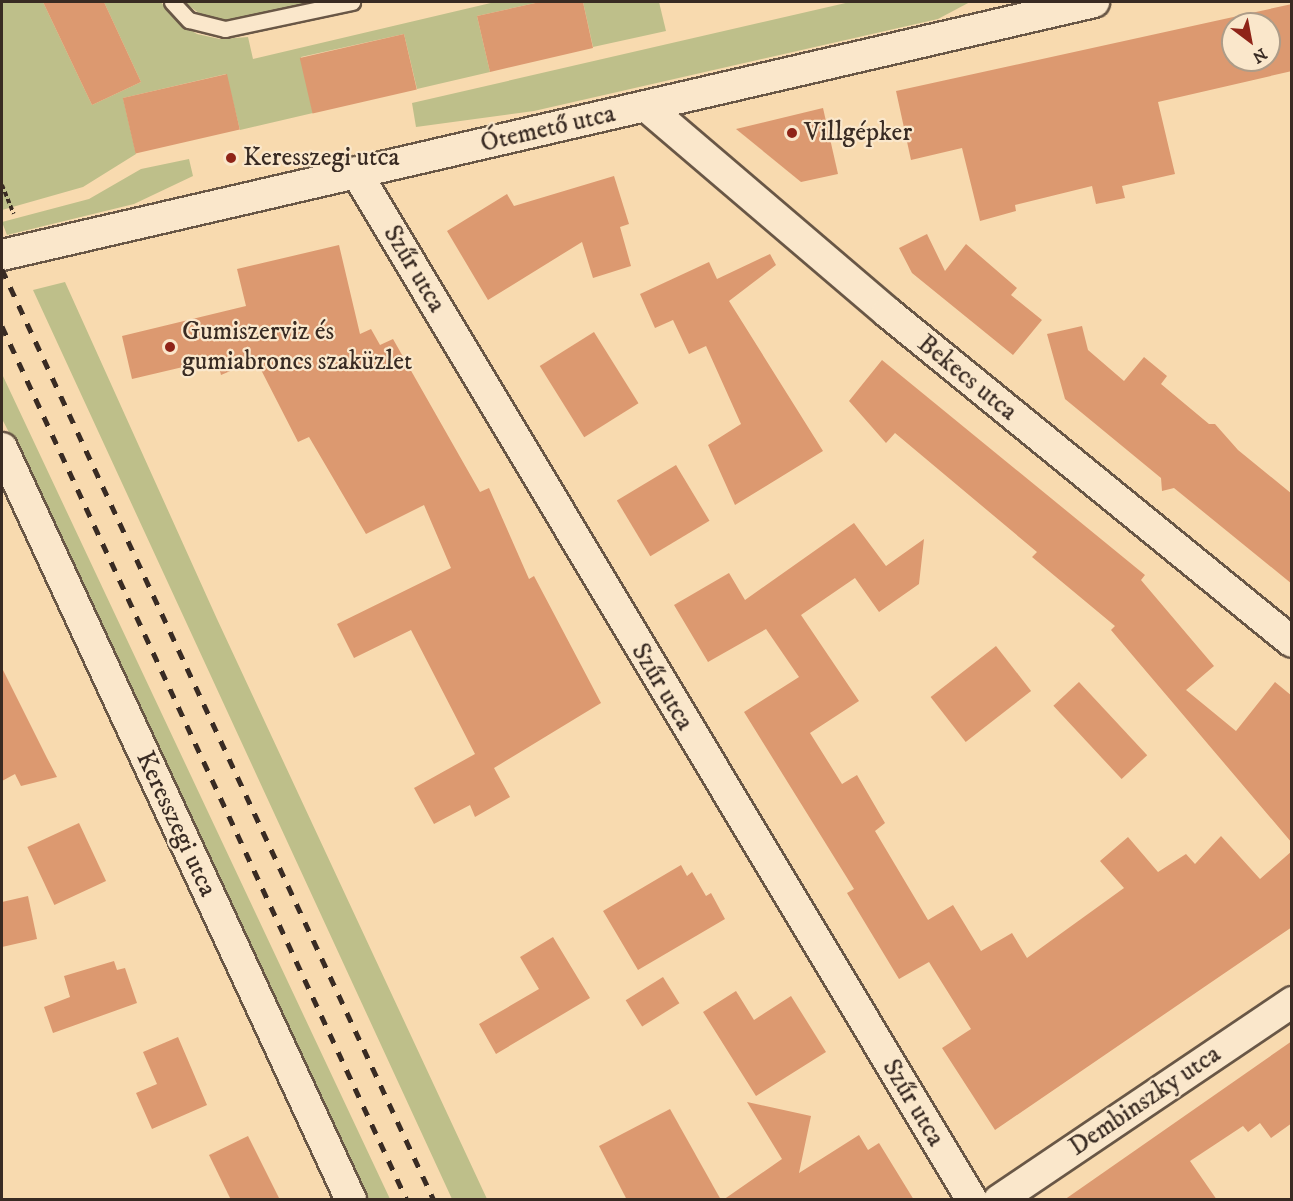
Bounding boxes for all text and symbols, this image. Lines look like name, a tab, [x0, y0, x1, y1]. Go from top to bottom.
north arrow	[1221, 12, 1281, 72]
text: N	[1249, 44, 1270, 68]
street label: Ótemető utca	[478, 98, 618, 160]
place label: Villgépker	[804, 117, 912, 149]
marker: Villgépker	[785, 126, 799, 140]
place label: Keresszegi utca	[243, 142, 400, 174]
marker: Keresszegi utca	[224, 151, 238, 165]
street label: Szűr utca	[376, 220, 452, 318]
place label: Gumiszerviz és gumiabroncs szaküzlet	[182, 316, 412, 378]
street label: Bekecs utca	[911, 328, 1023, 428]
marker: Gumiszerviz és gumiabroncs szaküzlet	[163, 340, 177, 354]
street label: Szűr utca	[624, 638, 700, 736]
street label: Keresszegi utca	[129, 746, 223, 902]
street label: Dembinszky utca	[1063, 1039, 1227, 1163]
street label: Szűr utca	[875, 1054, 951, 1152]

